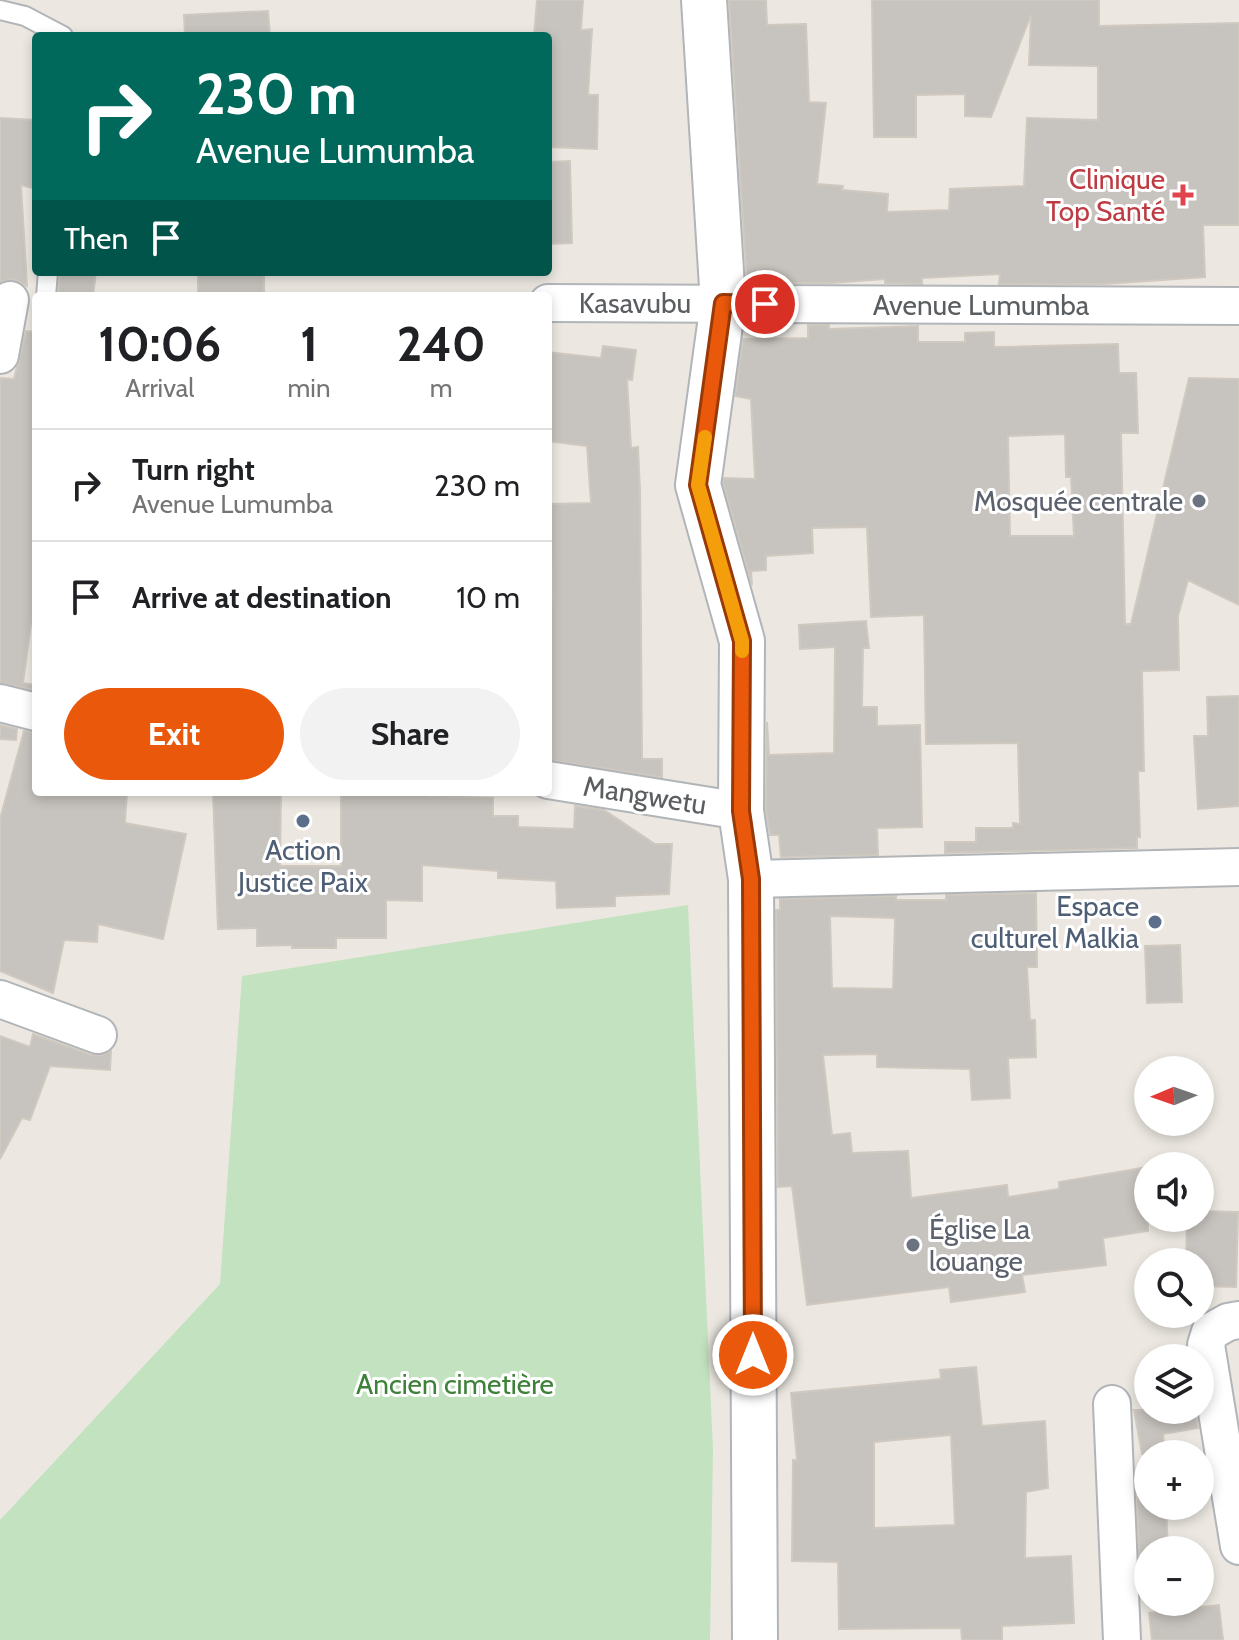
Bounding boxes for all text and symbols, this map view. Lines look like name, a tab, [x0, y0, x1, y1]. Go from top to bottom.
text: 230 m	[196, 60, 357, 128]
icon: right	[64, 64, 168, 168]
text: Avenue Lumumba	[196, 128, 474, 172]
place label: Clinique Top Santé	[1046, 162, 1165, 228]
marker: Clinique Top Santé	[1172, 184, 1194, 206]
icon: arrive	[144, 216, 188, 260]
text: Then	[64, 220, 128, 257]
pin	[731, 270, 799, 338]
icon: arrive	[743, 282, 787, 326]
street label: Kasavubu	[579, 286, 691, 320]
street label: Avenue Lumumba	[873, 288, 1090, 322]
text: 10:06	[98, 315, 221, 373]
text: 1	[300, 315, 318, 373]
text: 240	[397, 315, 486, 373]
text: Arrival	[125, 372, 194, 404]
text: min	[288, 372, 330, 404]
text: m	[430, 372, 453, 404]
text: Turn right	[132, 451, 255, 488]
icon: right	[64, 463, 108, 507]
text: 230 m	[434, 467, 520, 504]
place label: Mosquée centrale	[974, 484, 1183, 518]
text: Avenue Lumumba	[132, 488, 333, 520]
marker: Mosquée centrale	[1190, 492, 1208, 510]
icon: arrive	[64, 575, 108, 619]
text: Arrive at destination	[132, 579, 392, 616]
text: 10 m	[456, 579, 520, 616]
button: Exit	[64, 688, 284, 780]
button: Share	[300, 688, 520, 780]
street label: Mangwetu	[581, 768, 709, 822]
marker: Action Justice Paix	[294, 812, 312, 830]
place label: Action Justice Paix	[237, 833, 368, 899]
place label: Espace culturel Malkia	[971, 889, 1140, 955]
marker: Espace culturel Malkia	[1146, 913, 1164, 931]
north arrow	[1134, 1056, 1214, 1136]
map controls	[1134, 1056, 1214, 1616]
button: sound	[1134, 1152, 1214, 1232]
place label: Église La louange	[929, 1212, 1031, 1278]
marker: Église La louange	[904, 1236, 922, 1254]
button: search	[1134, 1248, 1214, 1328]
position arrow	[711, 1313, 795, 1397]
button: layers	[1134, 1344, 1214, 1424]
park label: Ancien cimetière	[356, 1367, 554, 1401]
button: +	[1134, 1440, 1214, 1520]
button: −	[1134, 1536, 1214, 1616]

